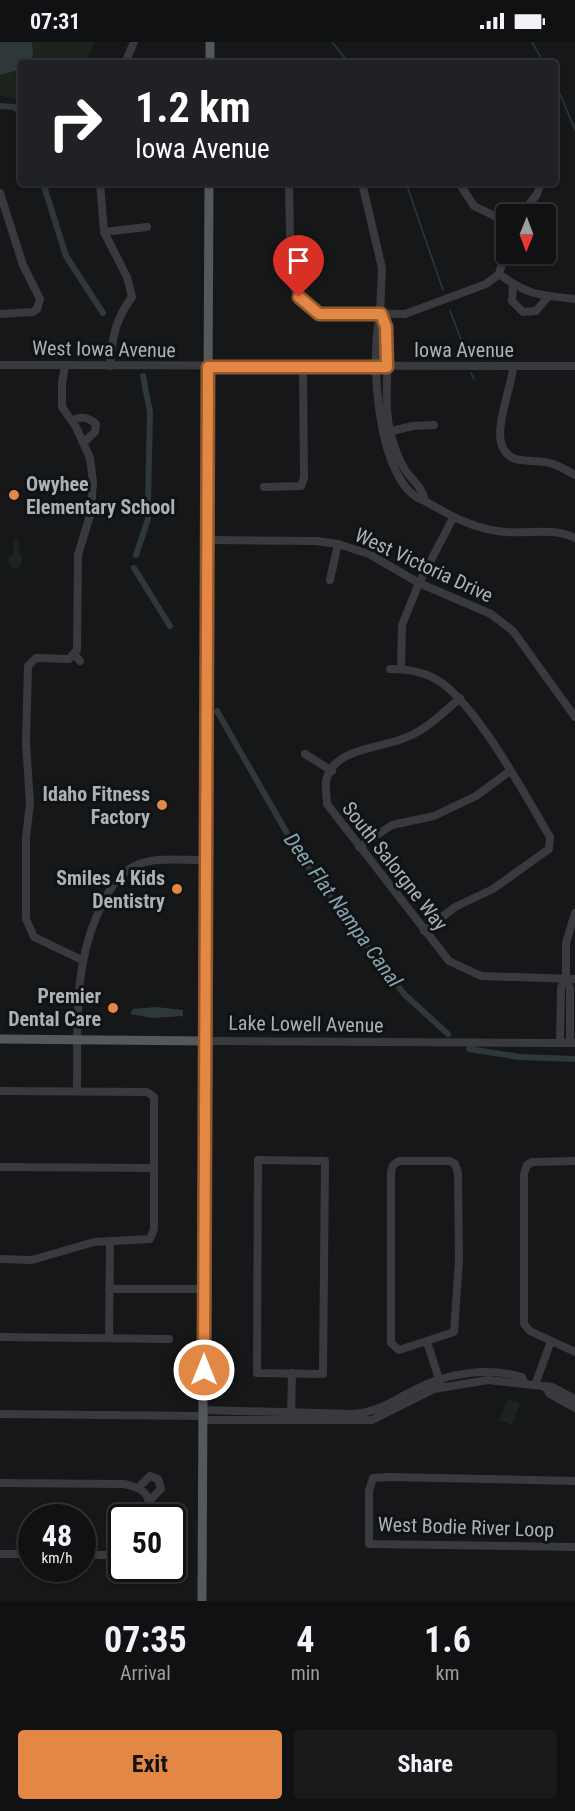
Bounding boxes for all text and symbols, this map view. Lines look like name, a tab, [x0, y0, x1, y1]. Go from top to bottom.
text: 07:31	[30, 9, 81, 34]
text: 1.2 km	[135, 83, 251, 132]
icon: right	[36, 84, 114, 162]
text: Iowa Avenue	[135, 133, 270, 165]
north arrow	[496, 204, 556, 264]
map controls	[496, 204, 556, 264]
pin	[273, 235, 324, 297]
icon: arrive	[282, 244, 315, 277]
street label: West Iowa Avenue	[32, 336, 176, 362]
street label: Iowa Avenue	[414, 338, 514, 362]
place label: Owyhee Elementary School	[26, 472, 175, 519]
marker: Owyhee Elementary School	[7, 488, 21, 502]
street label: West Victoria Drive	[351, 523, 497, 607]
place label: Idaho Fitness Factory	[43, 782, 150, 829]
street label: South Salorgne Way	[337, 797, 453, 935]
marker: Idaho Fitness Factory	[155, 798, 169, 812]
water label: Deer Flat Nampa Canal	[279, 828, 407, 992]
place label: Smiles 4 Kids Dentistry	[56, 866, 165, 913]
marker: Smiles 4 Kids Dentistry	[170, 882, 184, 896]
place label: Premier Dental Care	[8, 984, 101, 1031]
marker: Premier Dental Care	[106, 1001, 120, 1015]
street label: Lake Lowell Avenue	[228, 1011, 384, 1037]
position arrow	[172, 1338, 236, 1402]
speed limit sign: 50	[108, 1504, 186, 1582]
street label: West Bodie River Loop	[377, 1512, 555, 1542]
text: 48	[42, 1518, 72, 1553]
text: km/h	[42, 1549, 72, 1567]
text: 07:35	[104, 1619, 187, 1661]
text: 4	[296, 1619, 314, 1661]
text: 1.6	[424, 1619, 471, 1661]
text: Arrival	[120, 1661, 171, 1685]
text: min	[291, 1661, 320, 1685]
text: km	[435, 1661, 460, 1685]
button: Exit	[18, 1730, 282, 1799]
button: Share	[294, 1730, 557, 1799]

